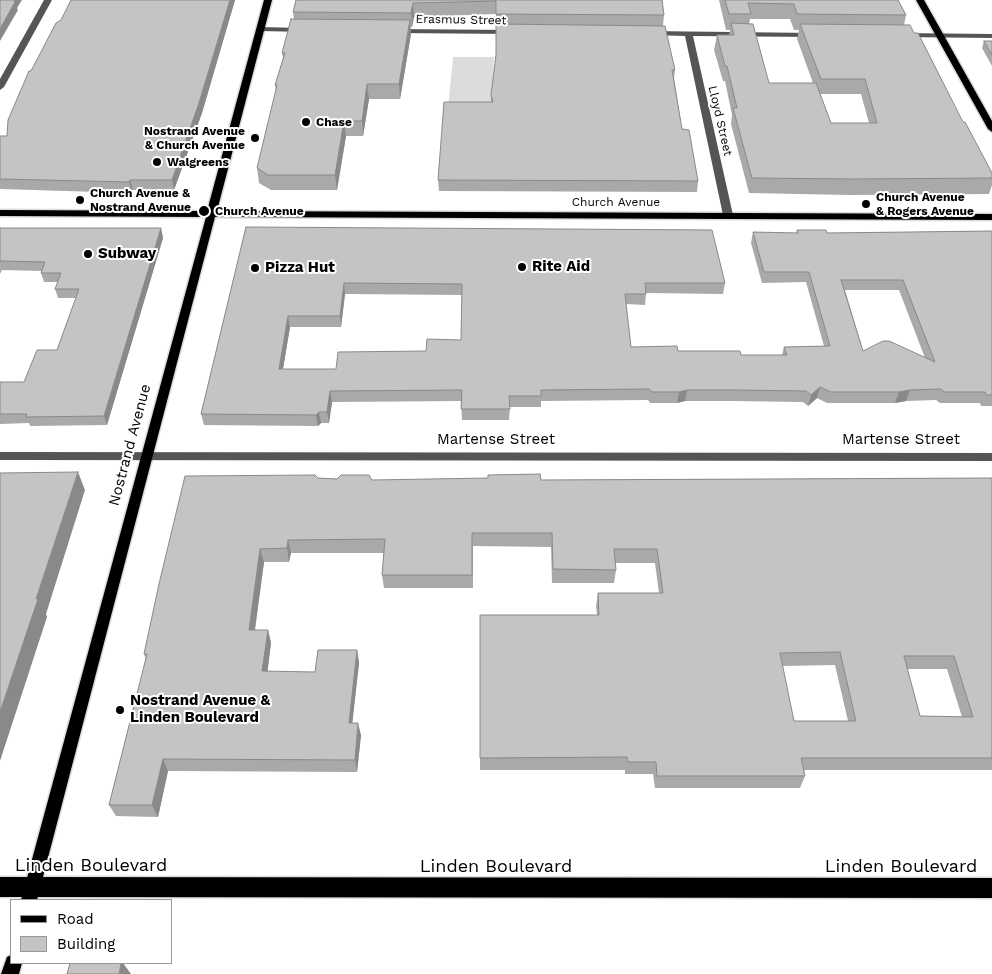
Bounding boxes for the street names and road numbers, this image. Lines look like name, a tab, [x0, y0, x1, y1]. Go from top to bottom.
street label: Erasmus Street	[415, 12, 507, 28]
street label: Lloyd Street	[705, 84, 735, 158]
street label: Church Avenue	[572, 195, 660, 209]
street label: Nostrand Avenue	[105, 382, 155, 508]
street label: Martense Street	[437, 431, 555, 449]
street label: Martense Street	[842, 431, 960, 449]
street label: Linden Boulevard	[15, 855, 167, 877]
street label: Linden Boulevard	[420, 856, 572, 878]
street label: Linden Boulevard	[825, 856, 977, 878]

